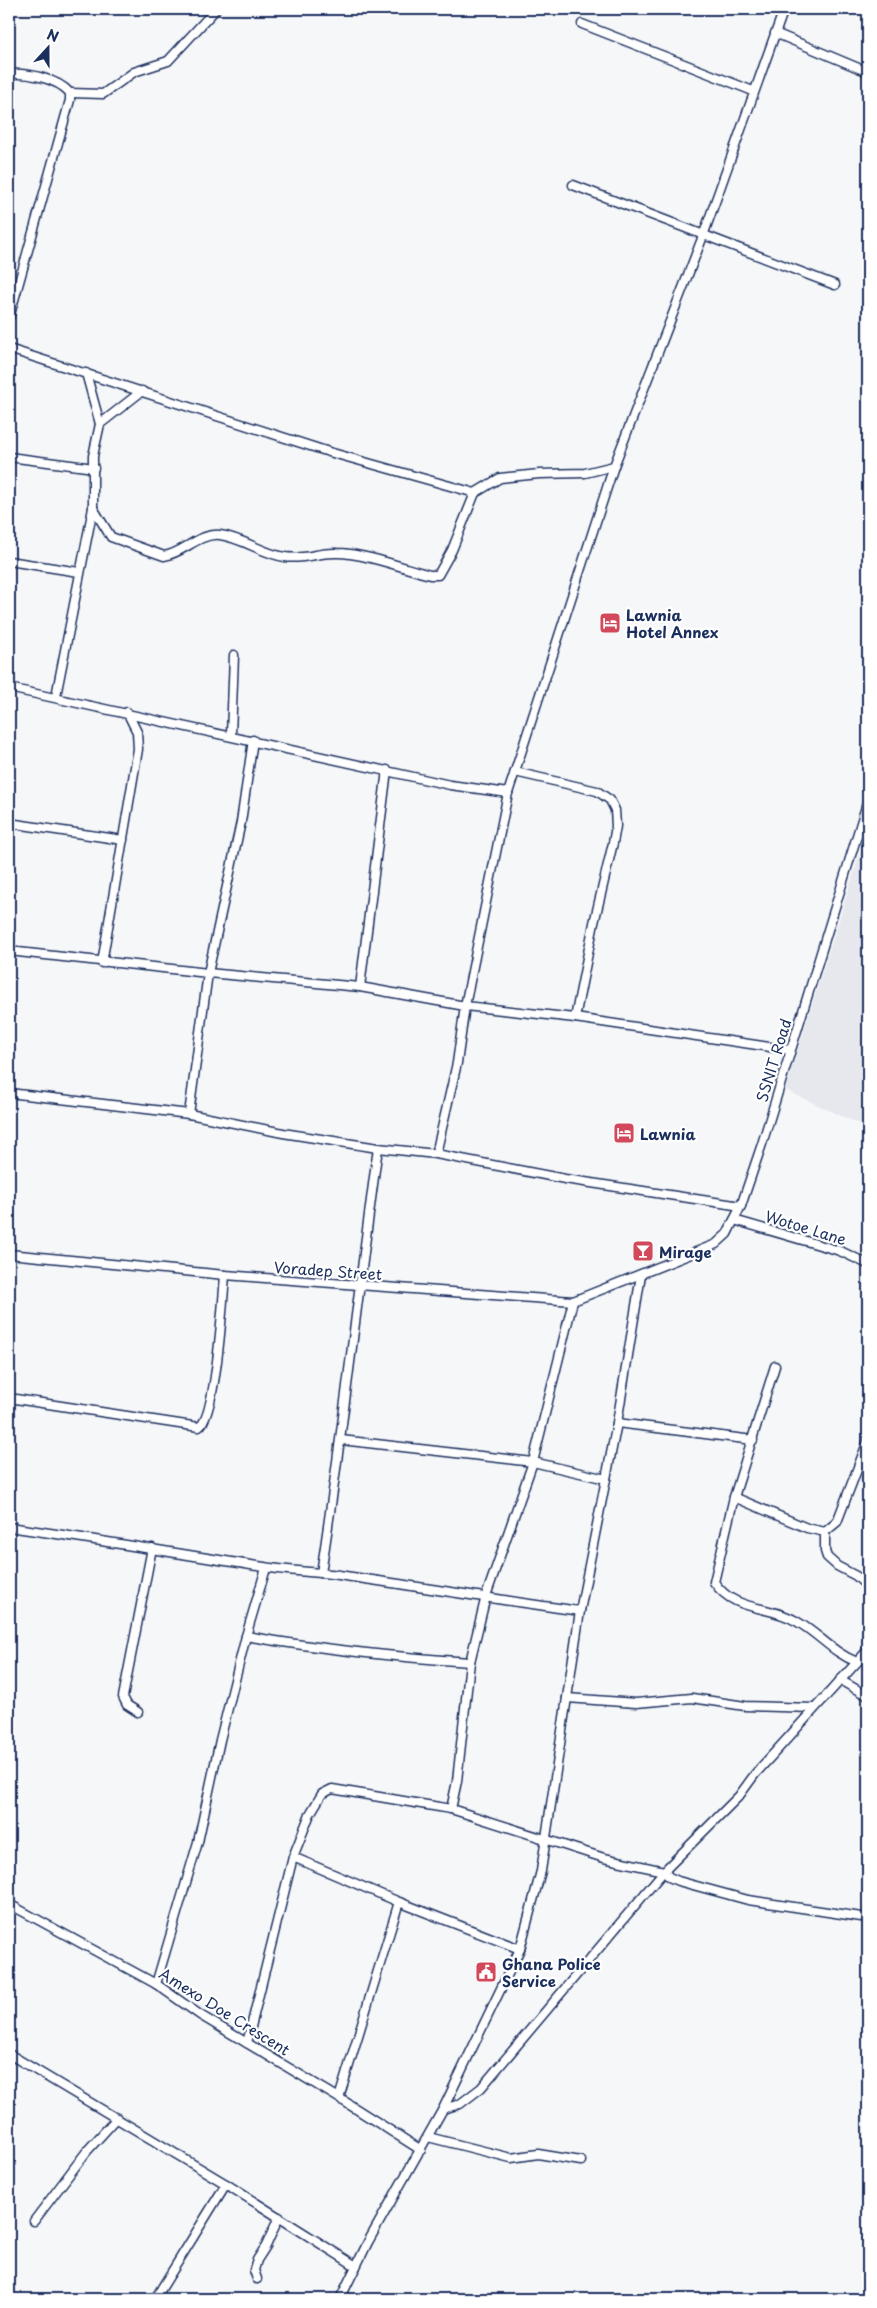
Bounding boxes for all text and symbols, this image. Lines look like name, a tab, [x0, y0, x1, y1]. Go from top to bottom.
north arrow	[22, 22, 72, 72]
text: N	[44, 24, 62, 47]
place label: Lawnia Hotel Annex	[626, 603, 719, 643]
hotel icon: Lawnia Hotel Annex	[598, 611, 622, 635]
street label: SSNIT Road	[749, 1016, 797, 1104]
hotel icon: Lawnia	[612, 1121, 636, 1145]
place label: Lawnia	[640, 1122, 696, 1145]
street label: Wotoe Lane	[762, 1204, 850, 1250]
bar icon: Mirage	[631, 1239, 655, 1263]
place label: Mirage	[659, 1240, 712, 1263]
street label: Voradep Street	[273, 1255, 383, 1285]
place label: Ghana Police Service	[502, 1952, 601, 1992]
public building icon: Ghana Police Service	[474, 1960, 498, 1984]
street label: Amexo Doe Crescent	[155, 1961, 295, 2061]

